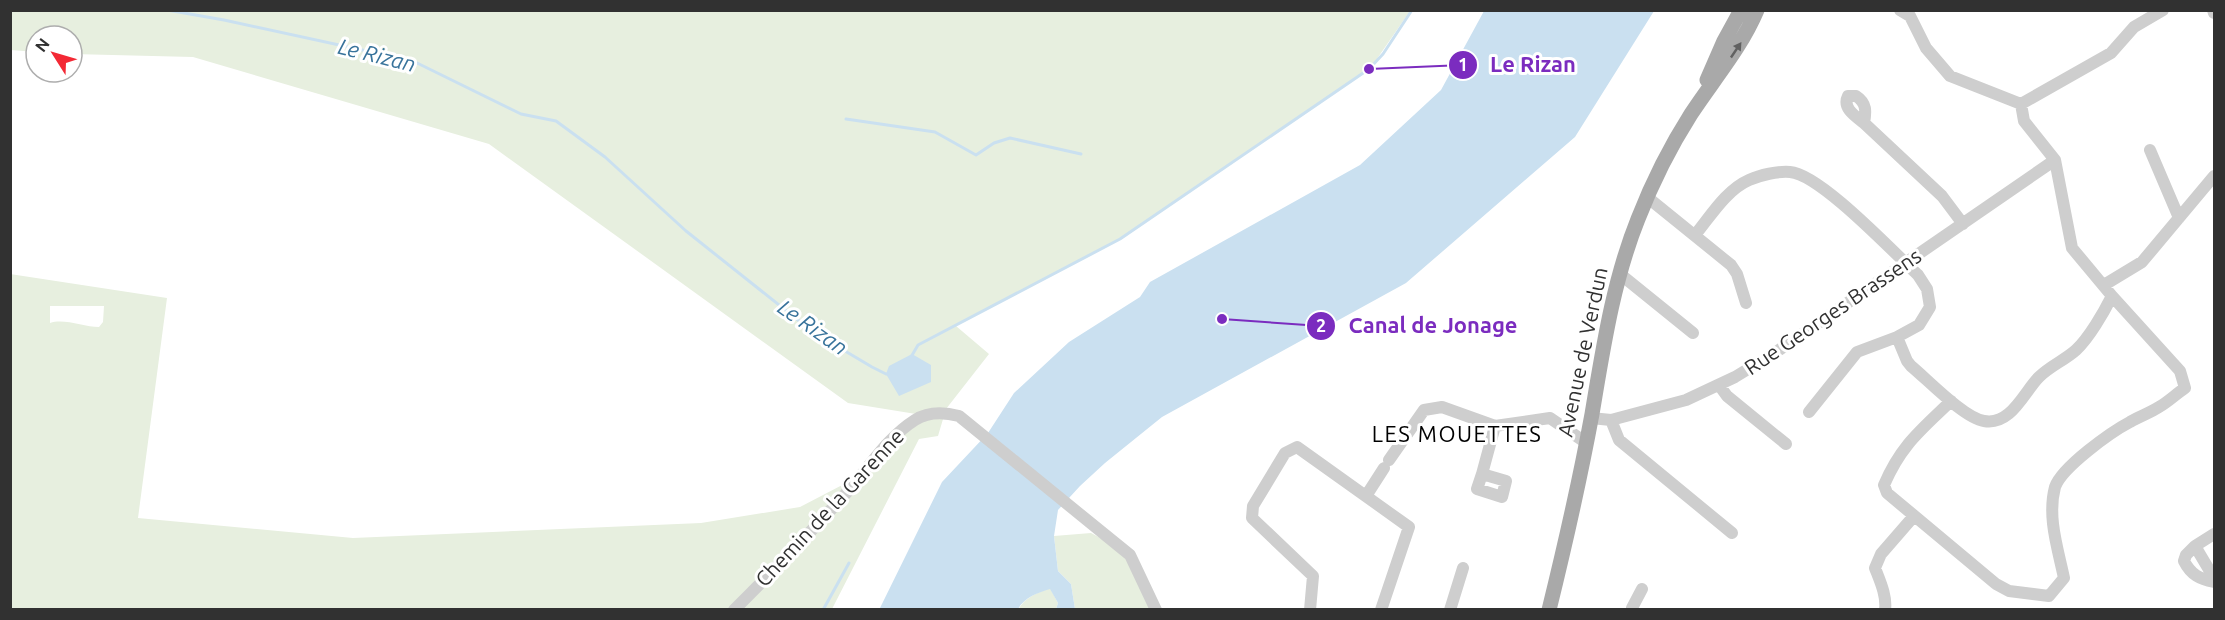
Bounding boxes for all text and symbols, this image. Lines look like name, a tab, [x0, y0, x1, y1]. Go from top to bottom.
north arrow	[24, 24, 84, 84]
water label: Le Rizan	[336, 33, 419, 76]
text: N	[31, 35, 53, 55]
one-way arrow	[1730, 42, 1742, 58]
callout: Le Rizan	[1448, 45, 1588, 85]
text: Le Rizan	[1490, 51, 1576, 76]
text: 1	[1458, 54, 1468, 74]
street label: Rue Georges Brassens	[1740, 243, 1925, 379]
street label: Avenue de Verdun	[1552, 265, 1612, 439]
water label: Le Rizan	[774, 294, 853, 360]
callout: Canal de Jonage	[1306, 306, 1529, 346]
text: Canal de Jonage	[1348, 312, 1518, 337]
text: 2	[1316, 315, 1326, 335]
district label: LES MOUETTES	[1372, 421, 1542, 446]
street label: Chemin de la Garenne	[750, 424, 908, 591]

